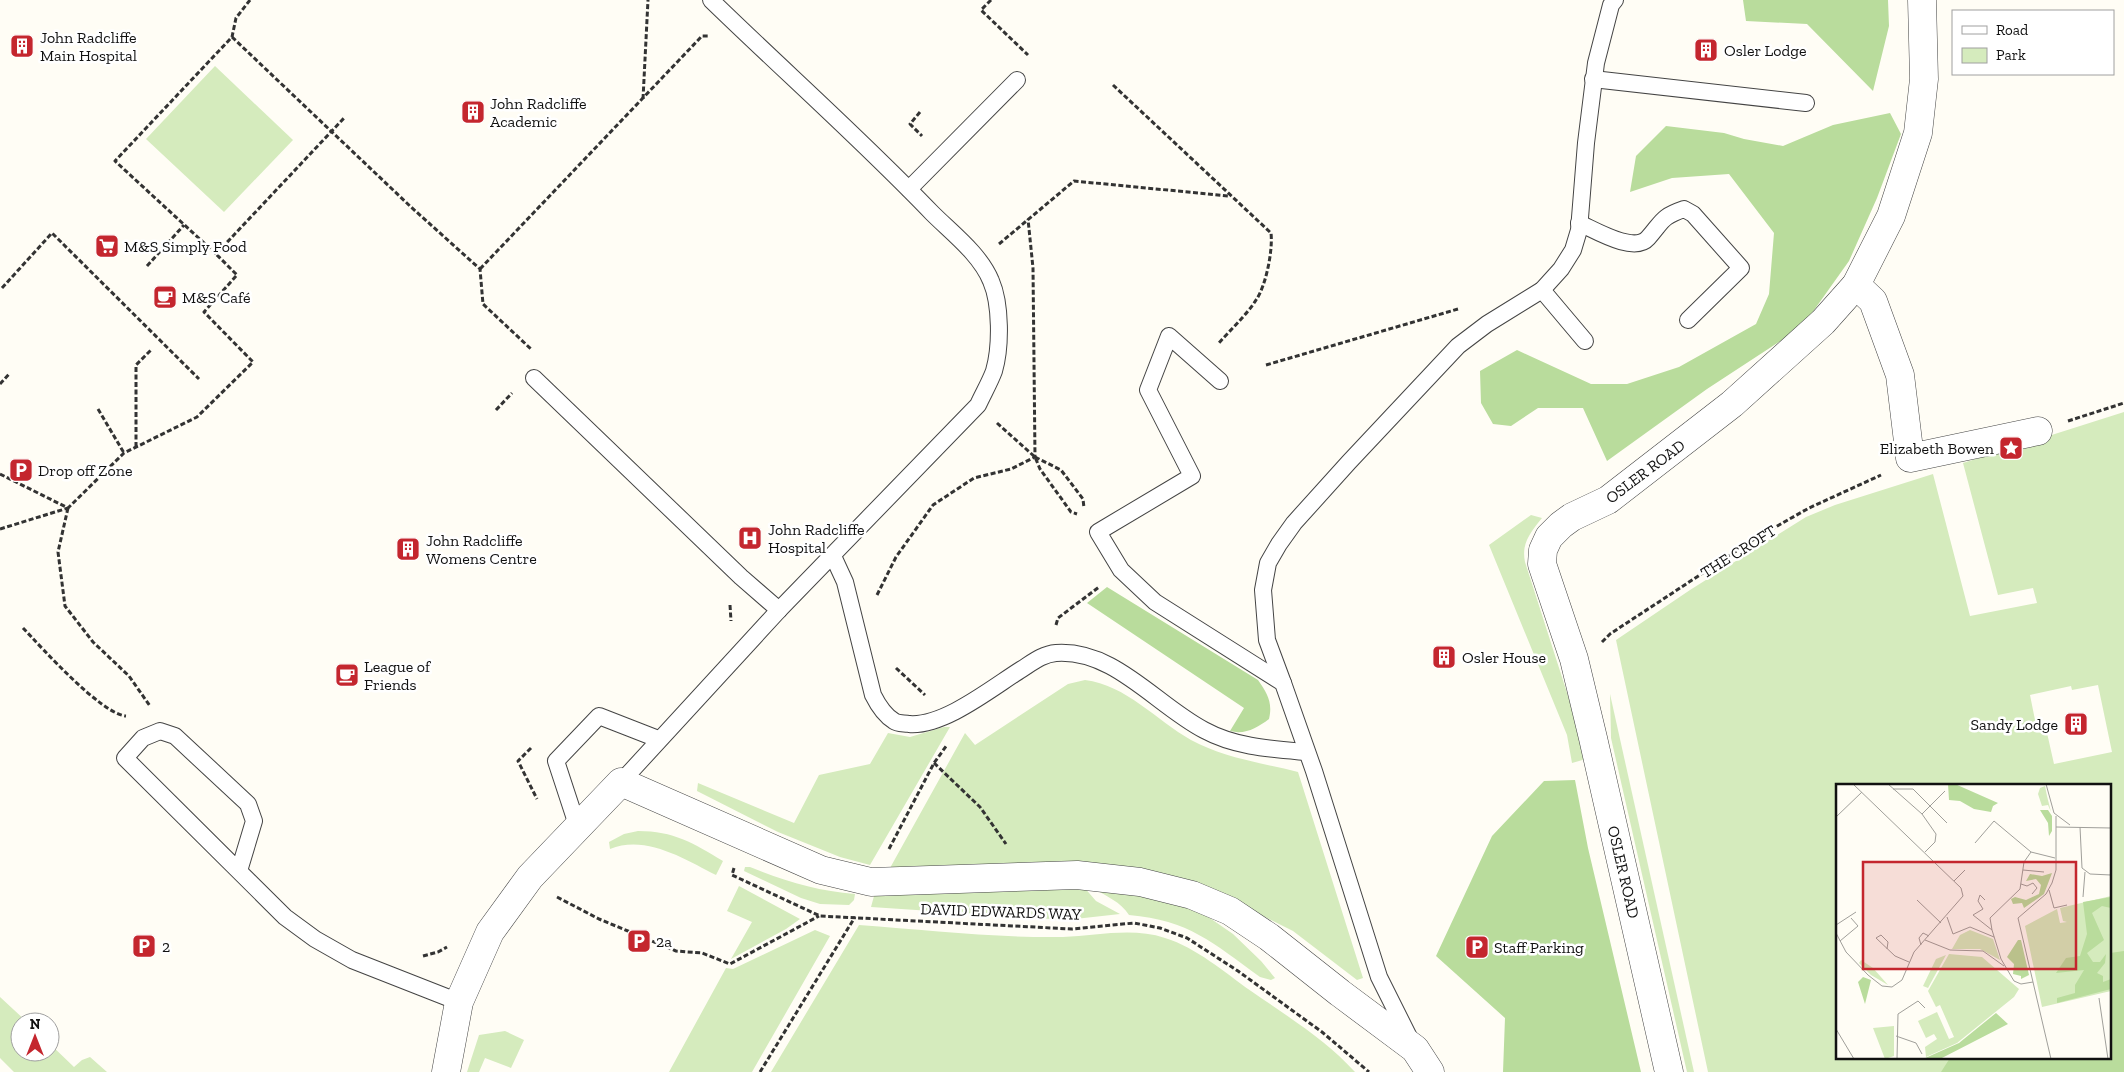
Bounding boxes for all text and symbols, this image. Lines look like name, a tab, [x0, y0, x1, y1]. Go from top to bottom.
legend	[1952, 10, 2114, 75]
text: Road	[1996, 21, 2029, 39]
place label: John Radcliffe Main Hospital	[40, 28, 137, 65]
building icon: John Radcliffe Main Hospital	[9, 33, 35, 59]
building icon: Osler Lodge	[1693, 37, 1719, 63]
place label: Osler Lodge	[1724, 41, 1807, 60]
text: Park	[1996, 46, 2026, 64]
place label: John Radcliffe Academic	[490, 94, 587, 131]
building icon: John Radcliffe Academic	[460, 99, 486, 125]
supermarket icon: M&S Simply Food	[94, 233, 120, 259]
place label: M&S Simply Food	[124, 237, 247, 256]
cafe icon: M&S Café	[152, 284, 178, 310]
place label: M&S Café	[182, 288, 251, 307]
street label: OSLER ROAD	[1602, 435, 1689, 507]
place icon: Elizabeth Bowen	[1998, 435, 2024, 461]
place label: Elizabeth Bowen	[1880, 439, 1995, 458]
parking icon: Drop off Zone	[8, 457, 34, 483]
place label: Drop off Zone	[38, 461, 132, 480]
place label: John Radcliffe Hospital	[768, 520, 865, 557]
street label: THE CROFT	[1697, 521, 1780, 582]
hospital icon: John Radcliffe Hospital	[737, 525, 763, 551]
place label: John Radcliffe Womens Centre	[426, 531, 537, 568]
building icon: John Radcliffe Womens Centre	[395, 536, 421, 562]
building icon: Osler House	[1431, 644, 1457, 670]
place label: Osler House	[1462, 648, 1546, 667]
place label: League of Friends	[364, 657, 432, 694]
cafe icon: League of Friends	[334, 662, 360, 688]
building icon: Sandy Lodge	[2063, 711, 2089, 737]
place label: Sandy Lodge	[1971, 715, 2058, 734]
inset map	[1836, 784, 2112, 1060]
street label: OSLER ROAD	[1604, 824, 1643, 920]
street label: DAVID EDWARDS WAY	[920, 899, 1082, 924]
parking icon: 2a	[626, 928, 652, 954]
place label: 2a	[656, 932, 672, 951]
parking icon: 2	[131, 933, 157, 959]
parking icon: Staff Parking	[1464, 934, 1490, 960]
place label: 2	[162, 937, 170, 956]
place label: Staff Parking	[1494, 938, 1584, 957]
north arrow	[10, 1012, 60, 1062]
text: N	[30, 1016, 41, 1033]

